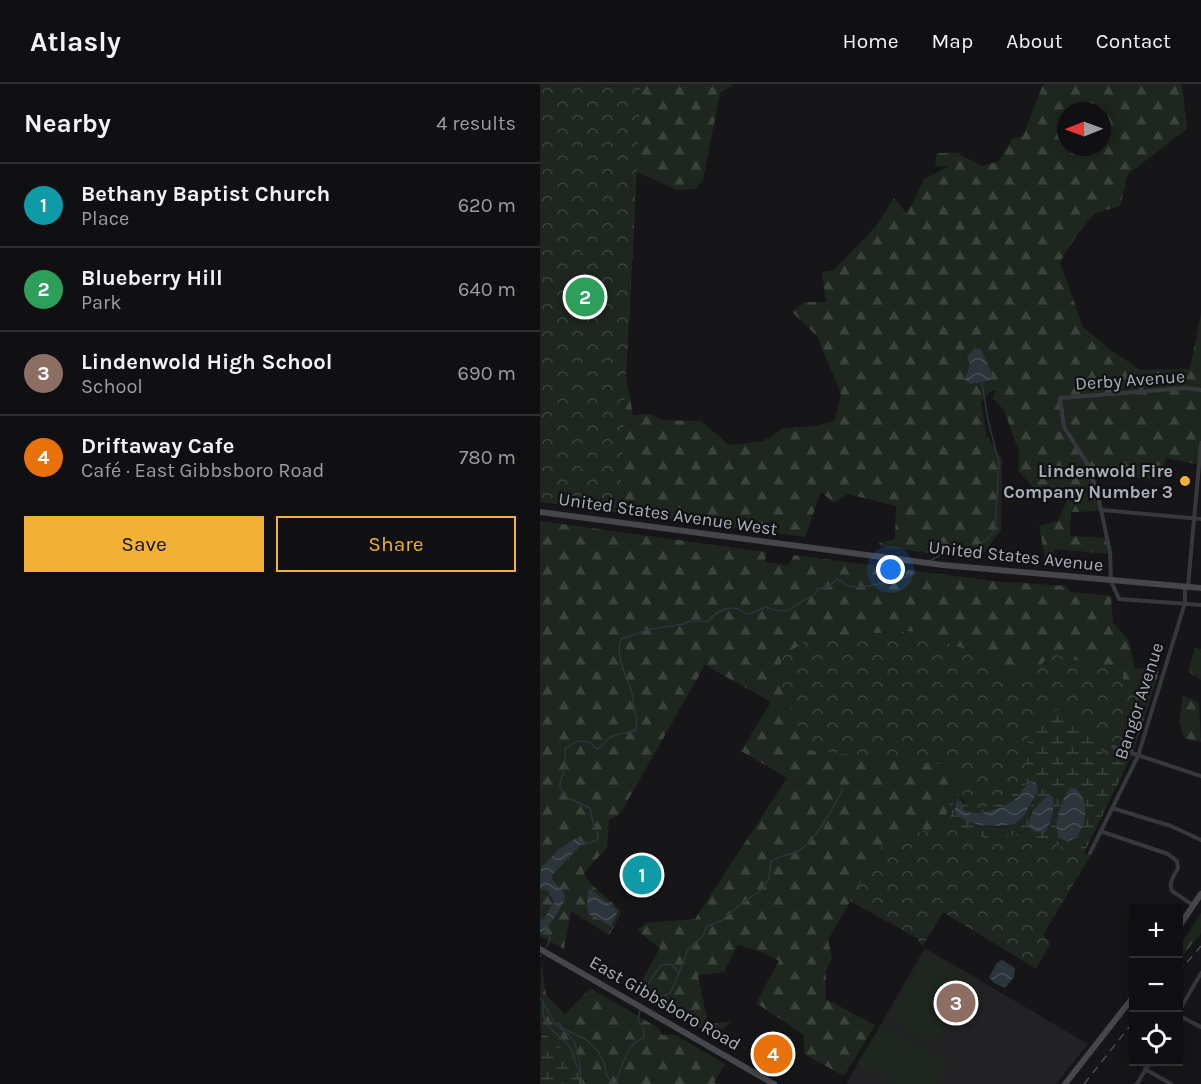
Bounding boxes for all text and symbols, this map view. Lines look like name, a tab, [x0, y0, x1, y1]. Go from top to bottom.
text: Atlasly	[30, 25, 121, 58]
text: Home	[843, 29, 899, 53]
text: Map	[932, 29, 973, 53]
text: About	[1006, 29, 1063, 53]
text: Contact	[1096, 29, 1171, 53]
north arrow	[1057, 102, 1111, 156]
text: Nearby	[24, 108, 111, 139]
text: 4 results	[436, 112, 516, 135]
text: Bethany Baptist Church	[81, 181, 330, 207]
text: 1	[40, 194, 47, 217]
text: 620 m	[458, 194, 516, 217]
text: Place	[81, 207, 129, 230]
text: Blueberry Hill	[81, 265, 223, 291]
pin: 2	[566, 274, 604, 320]
text: 2	[37, 278, 50, 301]
text: 640 m	[458, 278, 516, 301]
text: Park	[81, 291, 122, 314]
text: Lindenwold High School	[81, 349, 332, 375]
text: 3	[37, 362, 50, 385]
text: 690 m	[458, 362, 516, 385]
street label: Derby Avenue	[1074, 365, 1186, 395]
text: School	[81, 375, 143, 398]
text: Driftaway Cafe	[81, 433, 234, 459]
text: 4	[38, 446, 49, 469]
text: 780 m	[459, 446, 516, 469]
text: Café · East Gibbsboro Road	[81, 459, 324, 482]
place label: Lindenwold Fire Company Number 3	[1003, 460, 1173, 503]
marker: Lindenwold Fire Company Number 3	[1178, 474, 1192, 488]
street label: United States Avenue West	[557, 488, 779, 540]
button: Save	[24, 516, 264, 572]
button: Share	[276, 516, 516, 572]
street label: United States Avenue	[928, 536, 1104, 576]
your location	[876, 555, 905, 584]
street label: Bangor Avenue	[1110, 640, 1168, 762]
pin: 1	[622, 852, 662, 898]
map controls	[1129, 904, 1183, 1066]
button: +	[1129, 904, 1183, 958]
street label: East Gibbsboro Road	[586, 951, 744, 1055]
button: −	[1129, 958, 1183, 1012]
pin: 3	[936, 980, 976, 1026]
button: locate	[1129, 1012, 1183, 1066]
pin: 4	[754, 1032, 792, 1076]

